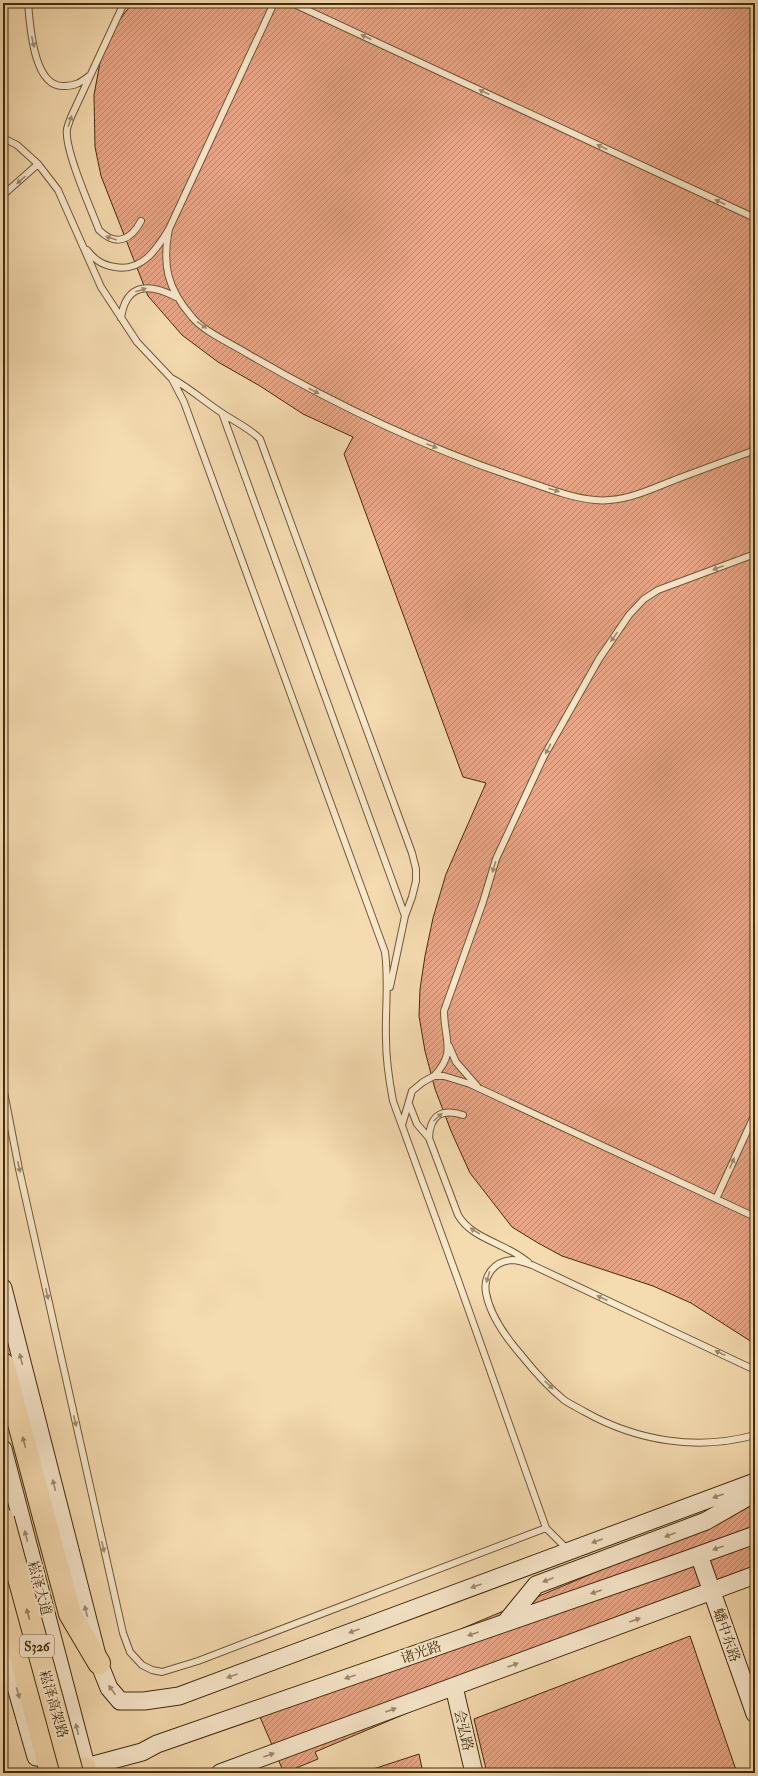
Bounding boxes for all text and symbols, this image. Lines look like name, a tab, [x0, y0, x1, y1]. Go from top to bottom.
one-way arrow	[360, 34, 371, 40]
one-way arrow	[31, 35, 37, 48]
one-way arrow	[478, 89, 489, 95]
one-way arrow	[67, 114, 73, 126]
one-way arrow	[596, 144, 607, 150]
one-way arrow	[15, 175, 26, 184]
one-way arrow	[713, 198, 725, 204]
one-way arrow	[105, 235, 117, 241]
one-way arrow	[135, 287, 147, 293]
one-way arrow	[196, 321, 207, 329]
one-way arrow	[308, 387, 320, 394]
one-way arrow	[426, 443, 438, 449]
one-way arrow	[548, 487, 560, 493]
one-way arrow	[712, 565, 724, 571]
one-way arrow	[610, 632, 618, 643]
one-way arrow	[545, 744, 551, 755]
one-way arrow	[491, 862, 497, 874]
one-way arrow	[433, 1113, 443, 1122]
one-way arrow	[729, 1158, 735, 1169]
one-way arrow	[16, 1161, 22, 1173]
one-way arrow	[469, 1228, 480, 1235]
one-way arrow	[485, 1271, 491, 1283]
one-way arrow	[44, 1287, 50, 1300]
one-way arrow	[597, 1295, 608, 1301]
one-way arrow	[714, 1350, 725, 1356]
one-way arrow	[18, 1353, 24, 1366]
one-way arrow	[544, 1381, 554, 1390]
one-way arrow	[73, 1414, 79, 1427]
one-way arrow	[21, 1435, 27, 1447]
one-way arrow	[50, 1479, 56, 1492]
one-way arrow	[712, 1493, 724, 1499]
one-way arrow	[23, 1529, 29, 1541]
one-way arrow	[664, 1532, 676, 1538]
one-way arrow	[590, 1539, 602, 1545]
one-way arrow	[101, 1541, 107, 1554]
one-way arrow	[712, 1545, 724, 1551]
street label: 崧泽大道	[24, 1559, 55, 1617]
one-way arrow	[542, 1578, 554, 1584]
one-way arrow	[470, 1583, 482, 1589]
one-way arrow	[590, 1589, 602, 1595]
one-way arrow	[83, 1605, 89, 1617]
street label: 蟠中东路	[709, 1606, 744, 1664]
one-way arrow	[25, 1608, 31, 1620]
one-way arrow	[630, 1616, 642, 1622]
one-way arrow	[348, 1629, 360, 1635]
one-way arrow	[467, 1631, 479, 1637]
road number: S326	[20, 1635, 54, 1657]
street label: 诸光路	[399, 1638, 444, 1667]
one-way arrow	[508, 1661, 520, 1667]
street label: 崧泽高架路	[36, 1668, 71, 1740]
one-way arrow	[226, 1674, 238, 1680]
one-way arrow	[344, 1674, 356, 1680]
one-way arrow	[108, 1685, 116, 1696]
one-way arrow	[15, 1687, 21, 1699]
one-way arrow	[386, 1706, 398, 1712]
street label: 会弘路	[451, 1708, 477, 1752]
one-way arrow	[73, 1723, 79, 1735]
one-way arrow	[264, 1751, 276, 1757]

